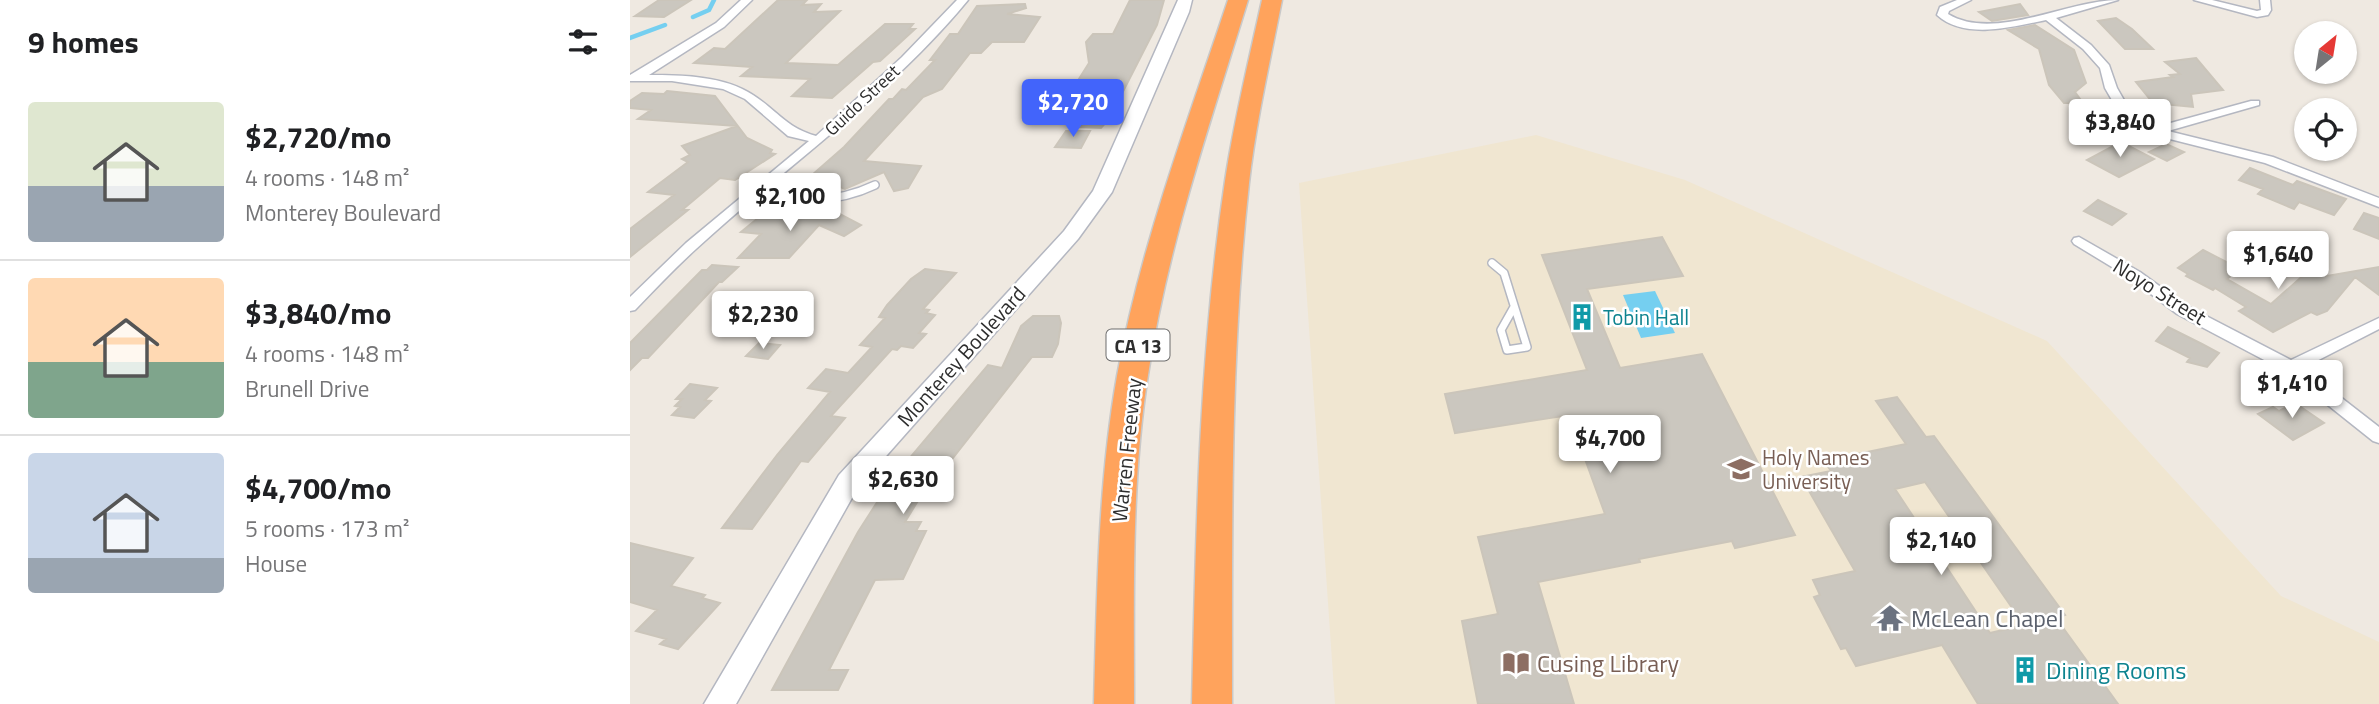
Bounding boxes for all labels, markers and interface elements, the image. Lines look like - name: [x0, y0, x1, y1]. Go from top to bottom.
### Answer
- text: 9 homes: [28, 19, 139, 65]
- north arrow: [2294, 21, 2357, 84]
- map controls: [2294, 21, 2357, 161]
- icon: filters: [564, 23, 602, 61]
- street label: Guido Street: [818, 58, 906, 142]
- pin: $2,720: [1016, 80, 1130, 139]
- text: $2,720: [1038, 84, 1108, 119]
- button: locate: [2294, 98, 2357, 161]
- pin: $3,840: [2063, 100, 2177, 159]
- text: $3,840: [2085, 104, 2155, 139]
- text: $2,720/mo: [245, 114, 391, 160]
- icon: home: [84, 130, 168, 214]
- text: 4 rooms · 148 m²: [245, 160, 409, 195]
- pin: $2,100: [733, 174, 847, 233]
- text: $2,100: [755, 178, 825, 213]
- text: Monterey Boulevard: [245, 195, 441, 230]
- pin: $1,640: [2221, 232, 2335, 291]
- text: $1,640: [2243, 236, 2313, 271]
- street label: Noyo Street: [2107, 250, 2213, 333]
- street label: Monterey Boulevard: [889, 279, 1033, 433]
- text: $3,840/mo: [245, 290, 391, 336]
- pin: $2,230: [706, 292, 820, 351]
- text: $2,230: [728, 296, 798, 331]
- place label: Tobin Hall: [1603, 301, 1689, 333]
- building icon: Tobin Hall: [1567, 302, 1597, 332]
- icon: home: [84, 306, 168, 390]
- road number: CA 13: [1106, 330, 1170, 360]
- text: 4 rooms · 148 m²: [245, 336, 409, 371]
- pin: $1,410: [2235, 360, 2349, 420]
- text: $1,410: [2257, 365, 2327, 400]
- text: Brunell Drive: [245, 371, 369, 406]
- street label: Warren Freeway: [1103, 376, 1149, 524]
- pin: $4,700: [1553, 416, 1667, 475]
- text: $4,700: [1575, 420, 1645, 455]
- place label: Holy Names University: [1762, 441, 1869, 497]
- school or university icon: Holy Names University: [1726, 454, 1756, 484]
- pin: $2,630: [846, 456, 960, 516]
- text: $2,630: [868, 461, 938, 496]
- text: $4,700/mo: [245, 465, 391, 511]
- icon: home: [84, 481, 168, 565]
- text: 5 rooms · 173 m²: [245, 511, 409, 546]
- pin: $2,140: [1884, 518, 1998, 577]
- text: $2,140: [1906, 522, 1976, 557]
- text: House: [245, 546, 307, 581]
- place label: McLean Chapel: [1911, 600, 2063, 636]
- temple icon: McLean Chapel: [1875, 603, 1905, 633]
- place label: Cusing Library: [1537, 645, 1679, 681]
- library icon: Cusing Library: [1501, 648, 1531, 678]
- place label: Dining Rooms: [2046, 652, 2187, 688]
- building icon: Dining Rooms: [2010, 655, 2040, 685]

